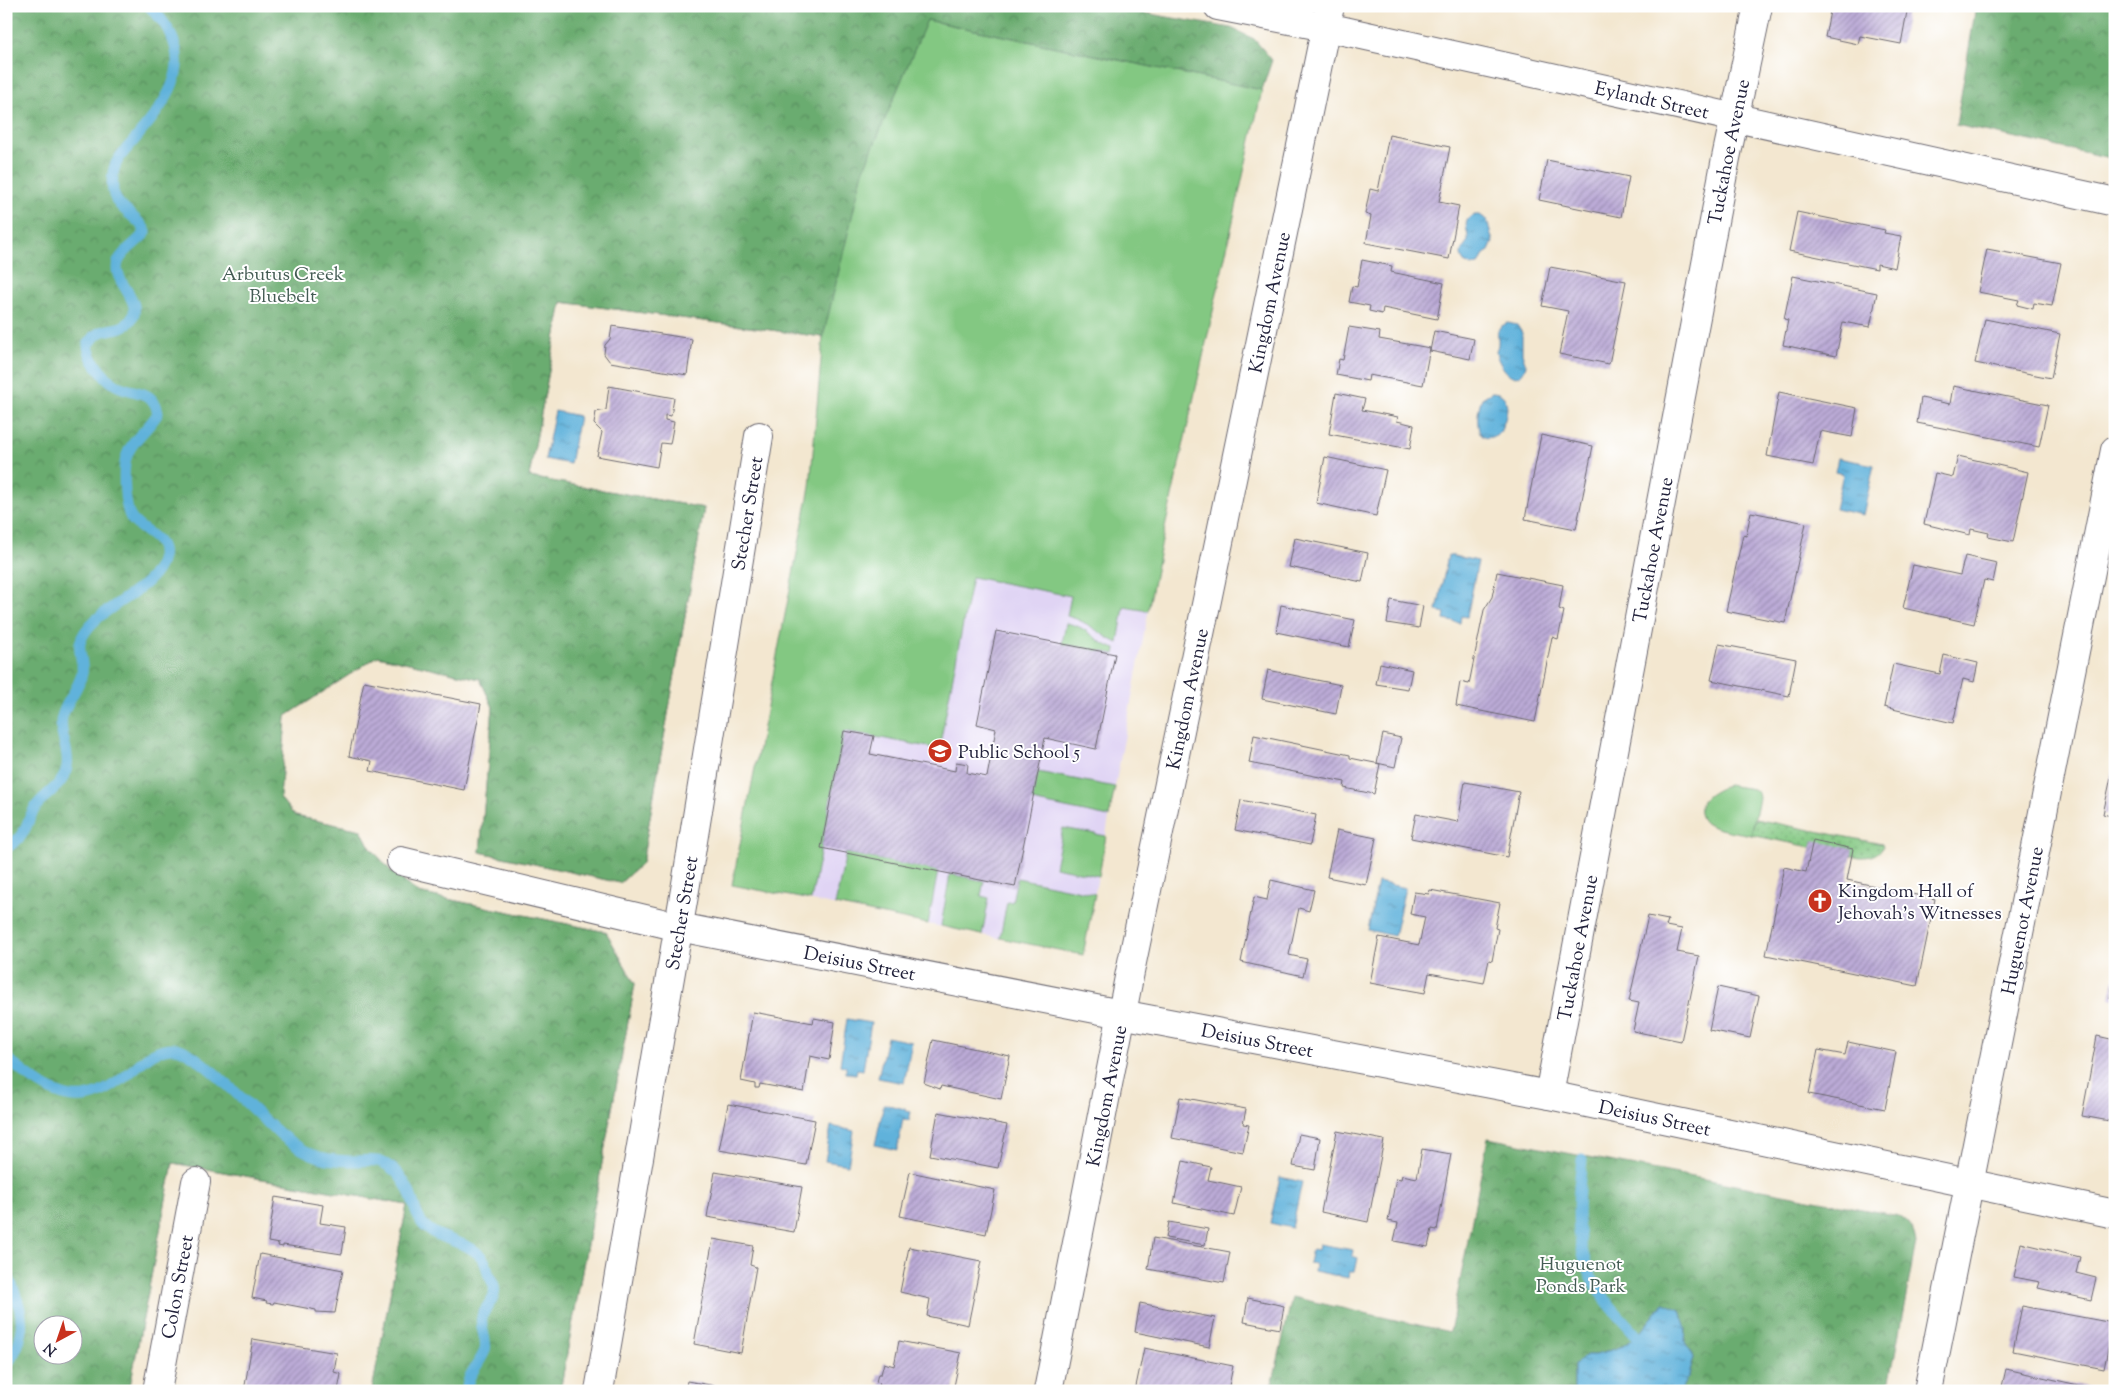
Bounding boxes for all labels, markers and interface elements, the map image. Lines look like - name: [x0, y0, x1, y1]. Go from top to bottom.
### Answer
- street label: Eylandt Street: [1592, 76, 1712, 128]
- street label: Tuckahoe Avenue: [1703, 77, 1758, 227]
- street label: Kingdom Avenue: [1243, 229, 1299, 376]
- park label: Arbutus Creek Bluebelt: [222, 262, 345, 311]
- street label: Stecher Street: [726, 454, 772, 573]
- street label: Tuckahoe Avenue: [1627, 475, 1682, 625]
- street label: Kingdom Avenue: [1161, 626, 1217, 772]
- school or university icon: Public School 5: [927, 738, 953, 764]
- place label: Public School 5: [958, 740, 1081, 767]
- street label: Huguenot Avenue: [1996, 844, 2052, 997]
- street label: Stecher Street: [660, 854, 706, 973]
- street label: Tuckahoe Avenue: [1552, 873, 1606, 1023]
- place label: Kingdom Hall of Jehovah's Witnesses: [1837, 879, 2002, 928]
- church icon: Kingdom Hall of Jehovah's Witnesses: [1807, 888, 1833, 914]
- street label: Deisius Street: [801, 941, 918, 989]
- street label: Deisius Street: [1199, 1018, 1316, 1066]
- street label: Kingdom Avenue: [1081, 1023, 1135, 1169]
- street label: Deisius Street: [1596, 1095, 1713, 1145]
- street label: Colon Street: [156, 1233, 202, 1341]
- park label: Huguenot Ponds Park: [1536, 1252, 1627, 1301]
- north arrow: [32, 1314, 82, 1364]
- text: N: [40, 1337, 62, 1360]

